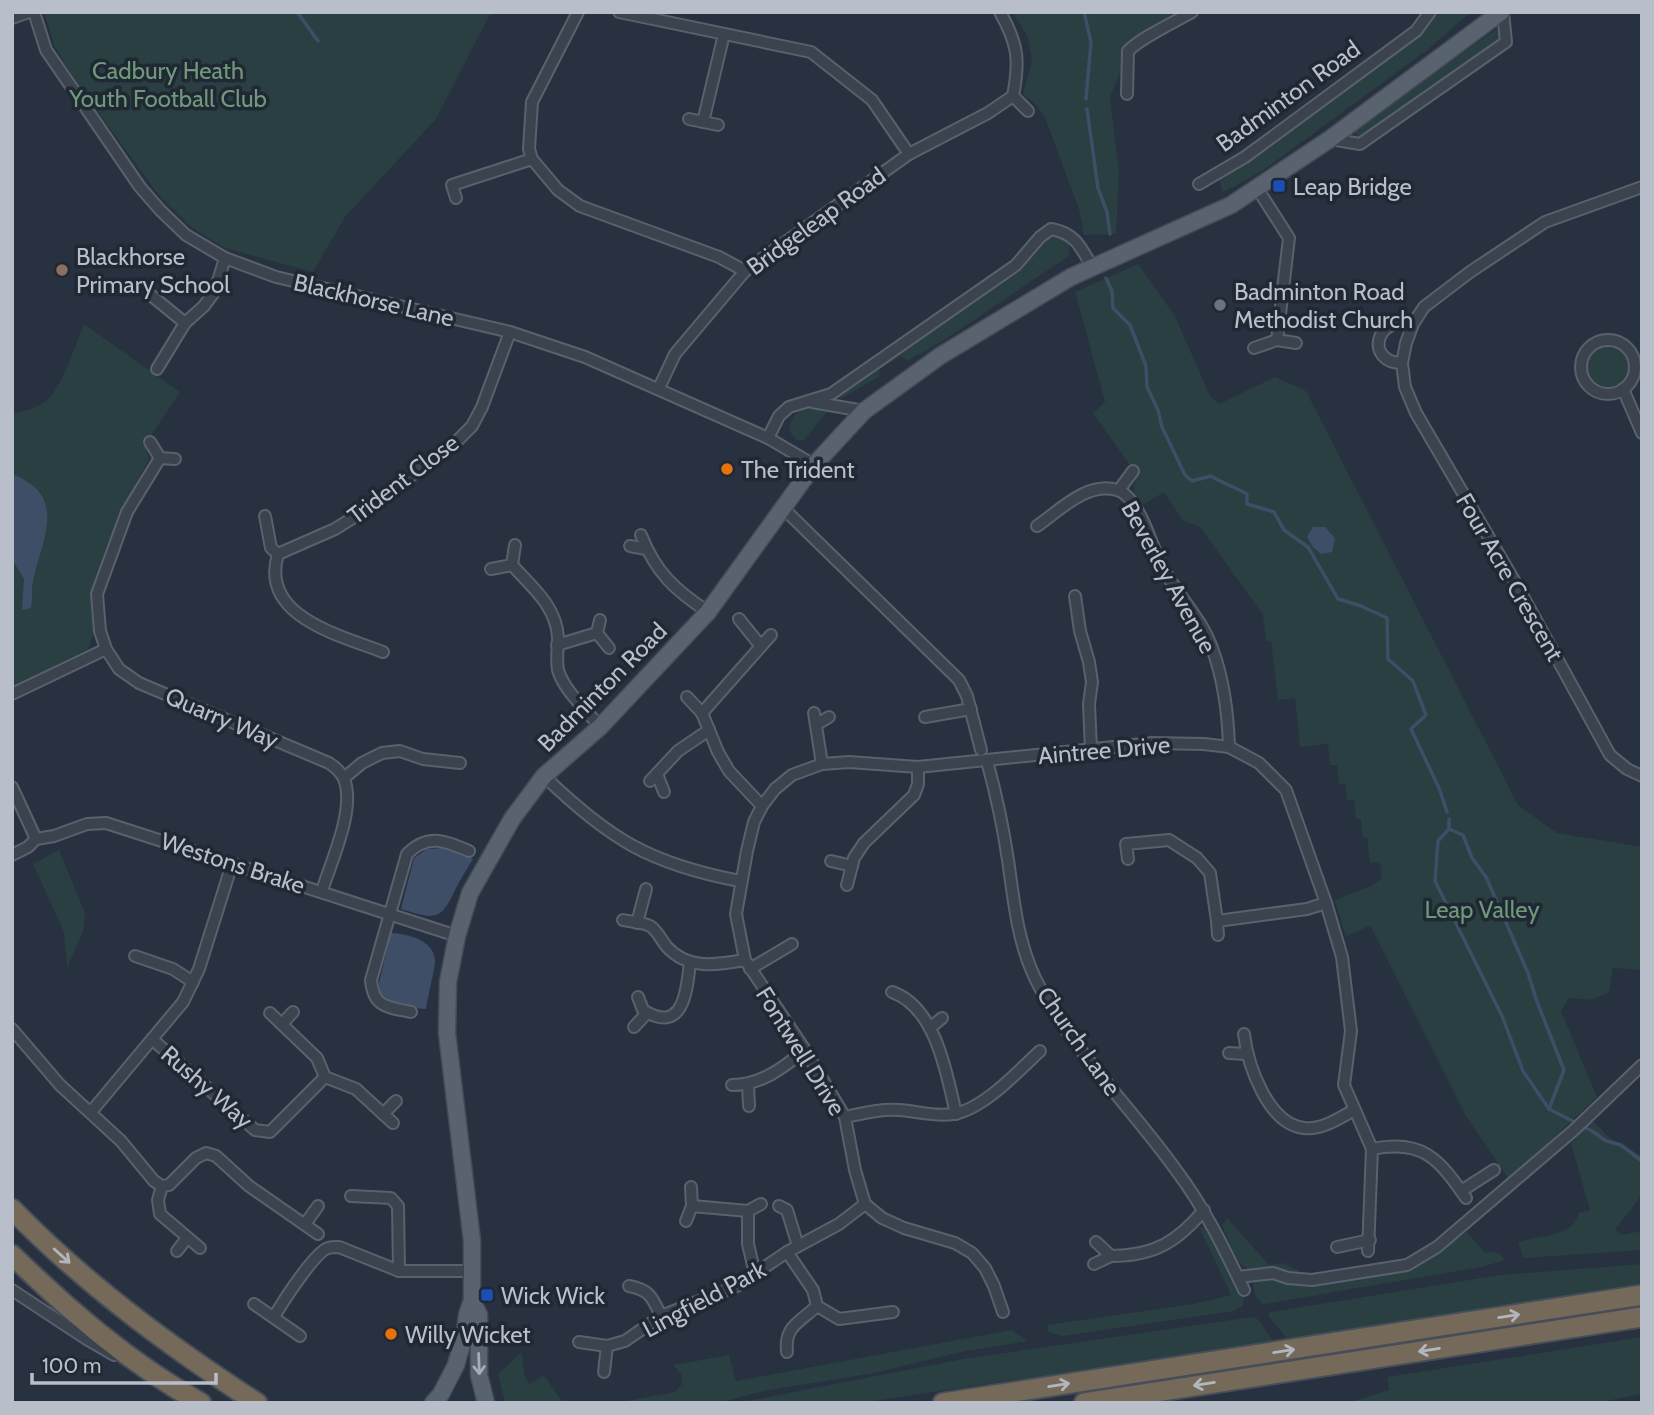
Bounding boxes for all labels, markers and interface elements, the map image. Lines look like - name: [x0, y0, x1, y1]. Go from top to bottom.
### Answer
- street label: Badminton Road: [1210, 34, 1366, 158]
- park label: Cadbury Heath Youth Football Club: [68, 56, 267, 113]
- street label: Bridgeleap Road: [741, 161, 891, 281]
- place label: Leap Bridge: [1293, 172, 1412, 201]
- marker: Leap Bridge: [1271, 178, 1287, 194]
- place label: Blackhorse Primary School: [76, 242, 230, 299]
- marker: Blackhorse Primary School: [54, 262, 70, 278]
- street label: Blackhorse Lane: [291, 267, 457, 333]
- place label: Badminton Road Methodist Church: [1234, 277, 1413, 334]
- marker: Badminton Road Methodist Church: [1212, 297, 1228, 313]
- street label: Trident Close: [342, 428, 464, 530]
- place label: The Trident: [741, 455, 855, 484]
- marker: The Trident: [719, 461, 735, 477]
- street label: Four Acre Crescent: [1450, 488, 1570, 666]
- street label: Beverley Avenue: [1115, 496, 1223, 658]
- street label: Badminton Road: [531, 616, 673, 758]
- street label: Quarry Way: [161, 681, 283, 755]
- street label: Aintree Drive: [1037, 730, 1171, 770]
- street label: Westons Brake: [157, 826, 309, 900]
- park label: Leap Valley: [1424, 895, 1540, 924]
- street label: Fontwell Drive: [750, 981, 852, 1121]
- street label: Church Lane: [1031, 981, 1127, 1101]
- street label: Rushy Way: [155, 1039, 259, 1135]
- one-way arrow: [53, 1248, 71, 1264]
- street label: Lingfield Park: [637, 1254, 771, 1344]
- place label: Wick Wick: [501, 1281, 605, 1310]
- marker: Wick Wick: [479, 1287, 495, 1303]
- one-way arrow: [1497, 1309, 1520, 1322]
- place label: Willy Wicket: [405, 1320, 531, 1349]
- marker: Willy Wicket: [383, 1326, 399, 1342]
- scale bar: [32, 1342, 215, 1386]
- one-way arrow: [1272, 1344, 1295, 1357]
- one-way arrow: [1418, 1344, 1441, 1357]
- one-way arrow: [472, 1352, 485, 1375]
- text: 100 m: [42, 1353, 101, 1378]
- one-way arrow: [1047, 1378, 1070, 1391]
- one-way arrow: [1193, 1378, 1216, 1391]

